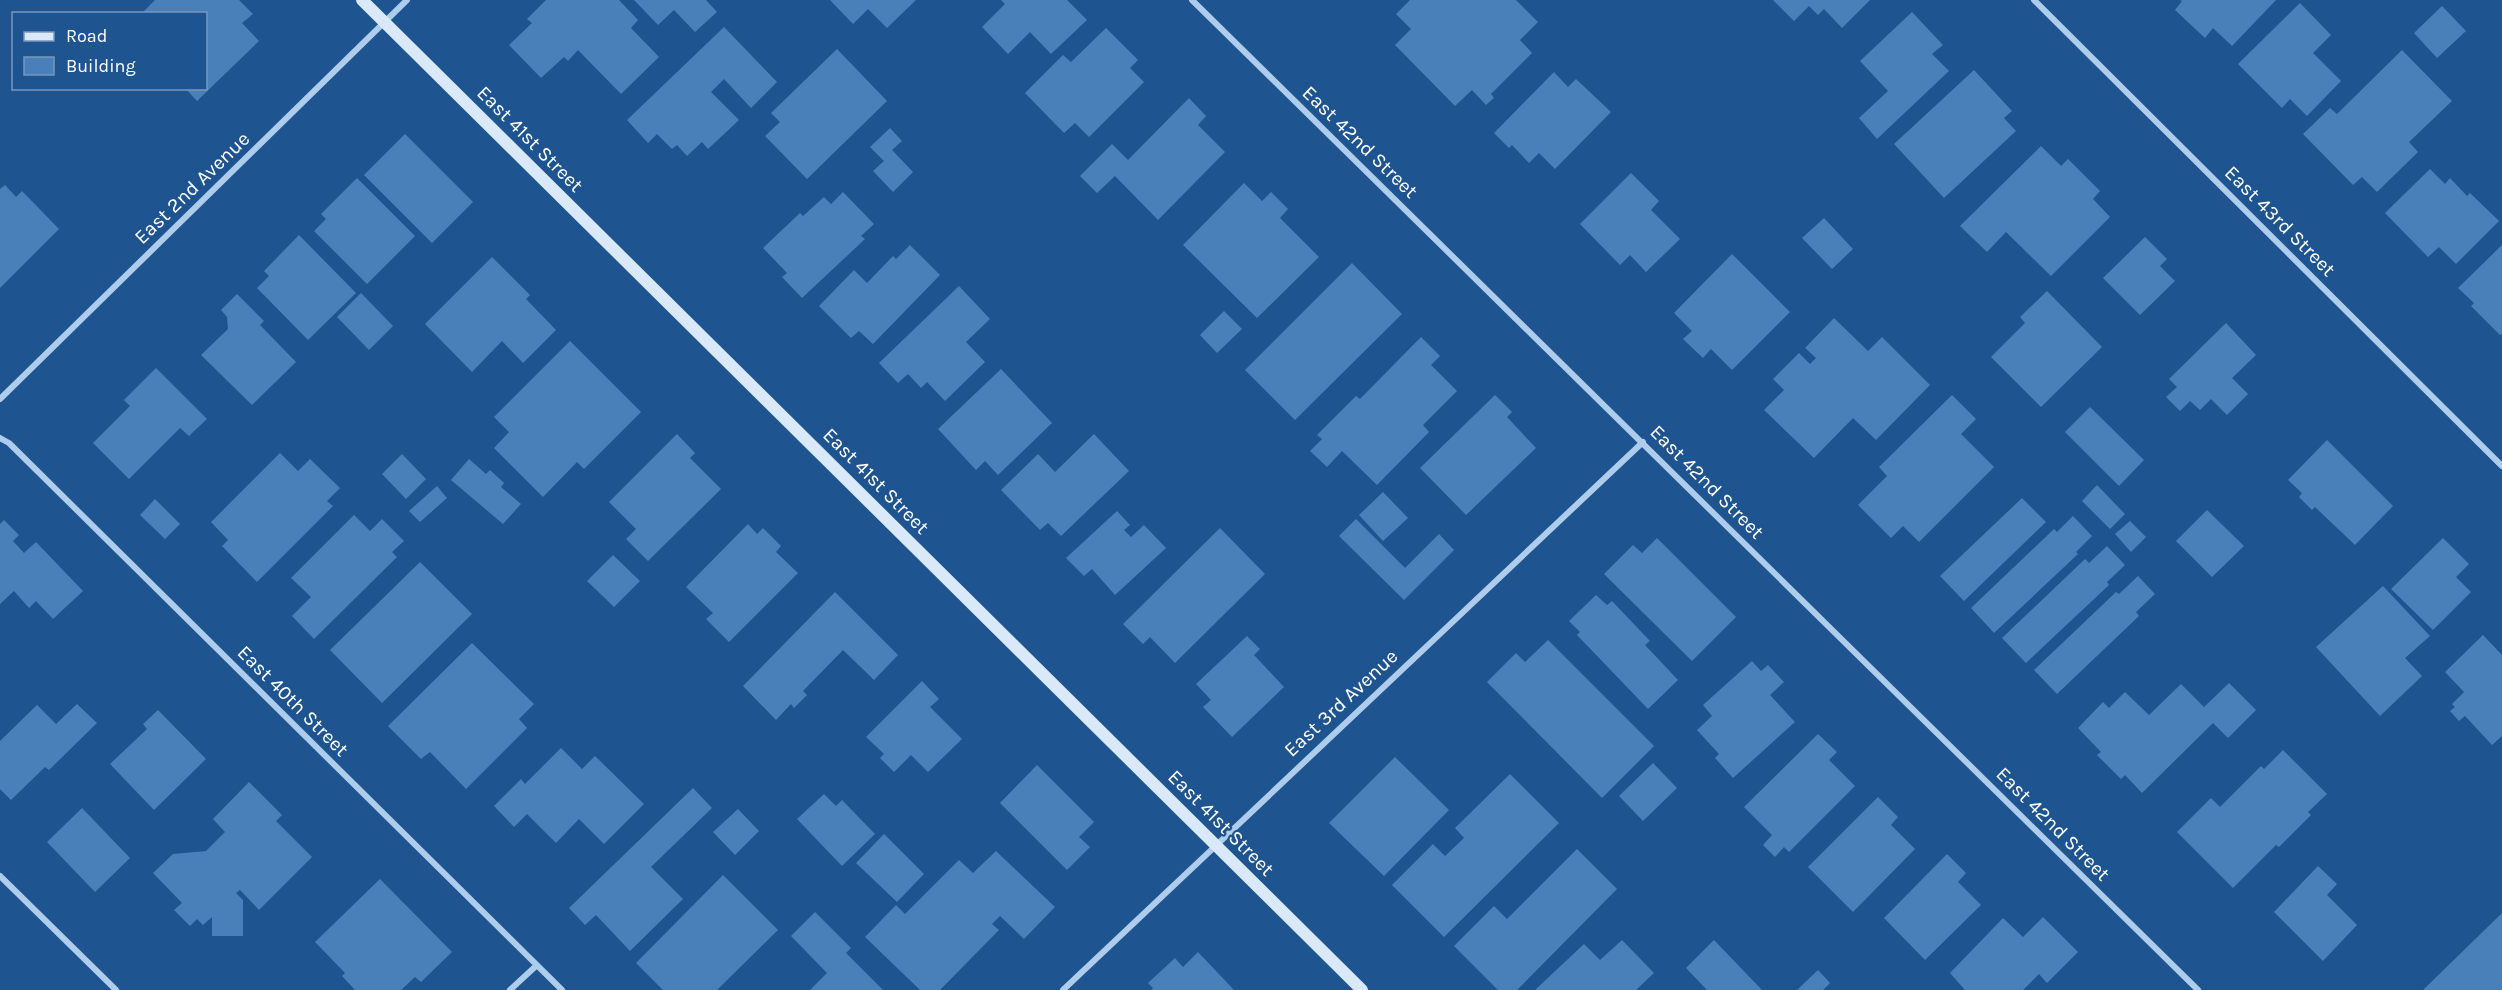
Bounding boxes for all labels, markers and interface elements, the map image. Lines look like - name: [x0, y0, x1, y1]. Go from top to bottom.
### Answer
- legend: [12, 12, 207, 90]
- text: Road: [66, 25, 107, 47]
- text: Building: [66, 55, 136, 77]
- street label: East 41st Street: [472, 81, 588, 197]
- street label: East 42nd Street: [1298, 81, 1423, 203]
- street label: East 2nd Avenue: [130, 127, 254, 249]
- street label: East 43rd Street: [2220, 161, 2340, 281]
- street label: East 42nd Street: [1645, 420, 1769, 544]
- street label: East 41st Street: [818, 423, 934, 539]
- street label: East 40th Street: [233, 641, 354, 762]
- street label: East 3rd Avenue: [1280, 645, 1402, 761]
- street label: East 42nd Street: [1991, 762, 2115, 886]
- street label: East 41st Street: [1163, 765, 1279, 881]

